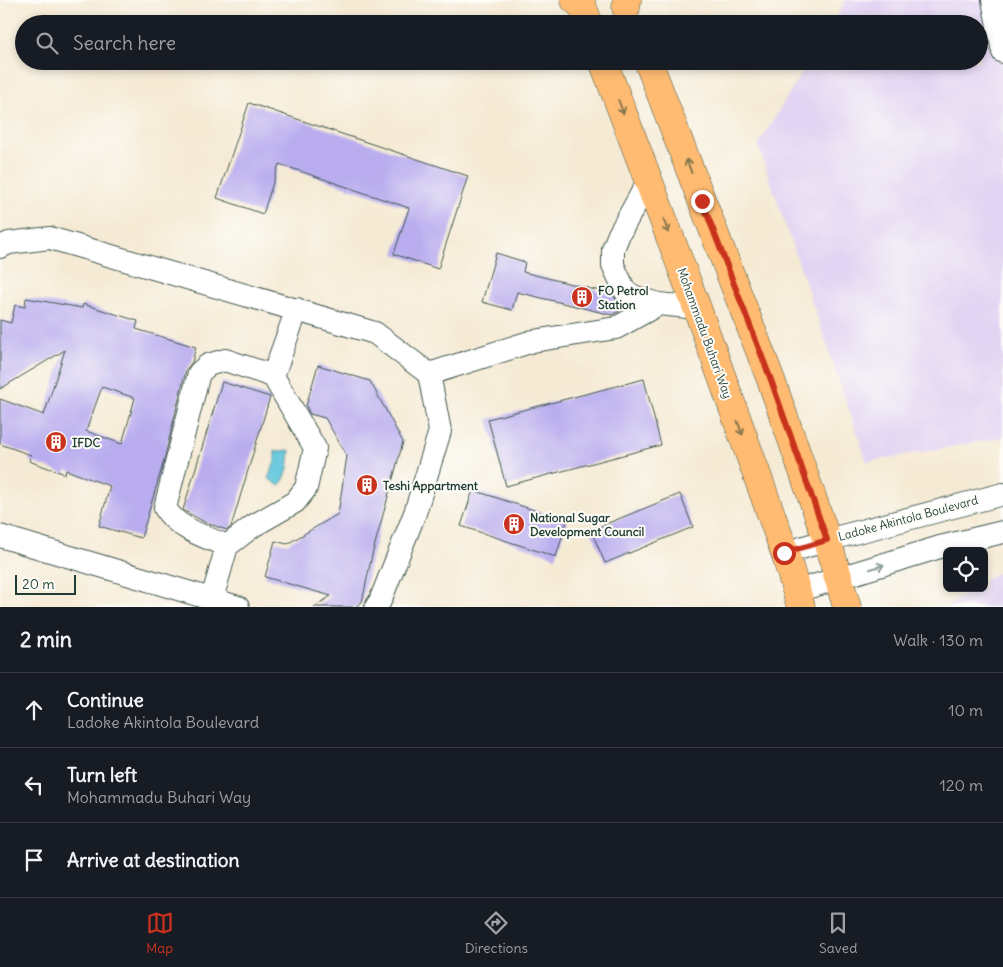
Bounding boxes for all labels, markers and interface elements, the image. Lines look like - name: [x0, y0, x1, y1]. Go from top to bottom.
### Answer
- search box: [15, 15, 988, 70]
- icon: search: [33, 29, 61, 57]
- text: Search here: [73, 31, 176, 55]
- one-way arrow: [616, 99, 626, 114]
- one-way arrow: [684, 159, 693, 174]
- route end: [691, 190, 714, 213]
- one-way arrow: [662, 217, 671, 233]
- street label: Mohammadu Buhari Way: [674, 266, 736, 400]
- place label: FO Petrol Station: [598, 283, 649, 312]
- building icon: FO Petrol Station: [570, 285, 594, 309]
- one-way arrow: [736, 419, 745, 435]
- building icon: IFDC: [44, 430, 68, 454]
- place label: IFDC: [72, 435, 101, 450]
- building icon: Teshi Appartment: [355, 473, 379, 497]
- place label: Teshi Appartment: [383, 478, 479, 494]
- street label: Ladoke Akintola Boulevard: [836, 492, 980, 544]
- place label: National Sugar Development Council: [530, 510, 645, 540]
- building icon: National Sugar Development Council: [502, 512, 526, 536]
- route start: [773, 542, 796, 565]
- map controls: [943, 547, 988, 592]
- button: locate: [943, 547, 988, 592]
- one-way arrow: [869, 561, 885, 571]
- scale bar: [15, 572, 76, 595]
- text: 20 m: [22, 575, 55, 593]
- text: 2 min: [20, 626, 72, 653]
- text: Walk · 130 m: [893, 630, 983, 650]
- text: Continue: [67, 688, 144, 712]
- icon: ahead: [20, 696, 48, 724]
- text: 10 m: [948, 700, 983, 720]
- text: Ladoke Akintola Boulevard: [67, 712, 259, 732]
- text: Turn left: [67, 763, 137, 787]
- icon: left: [20, 771, 48, 799]
- text: 120 m: [940, 775, 983, 795]
- text: Mohammadu Buhari Way: [67, 787, 251, 807]
- icon: arrive: [20, 846, 48, 874]
- text: Arrive at destination: [67, 848, 240, 872]
- tab: Map: [146, 909, 174, 957]
- tab: Directions: [465, 909, 528, 957]
- tab: Saved: [819, 909, 857, 957]

